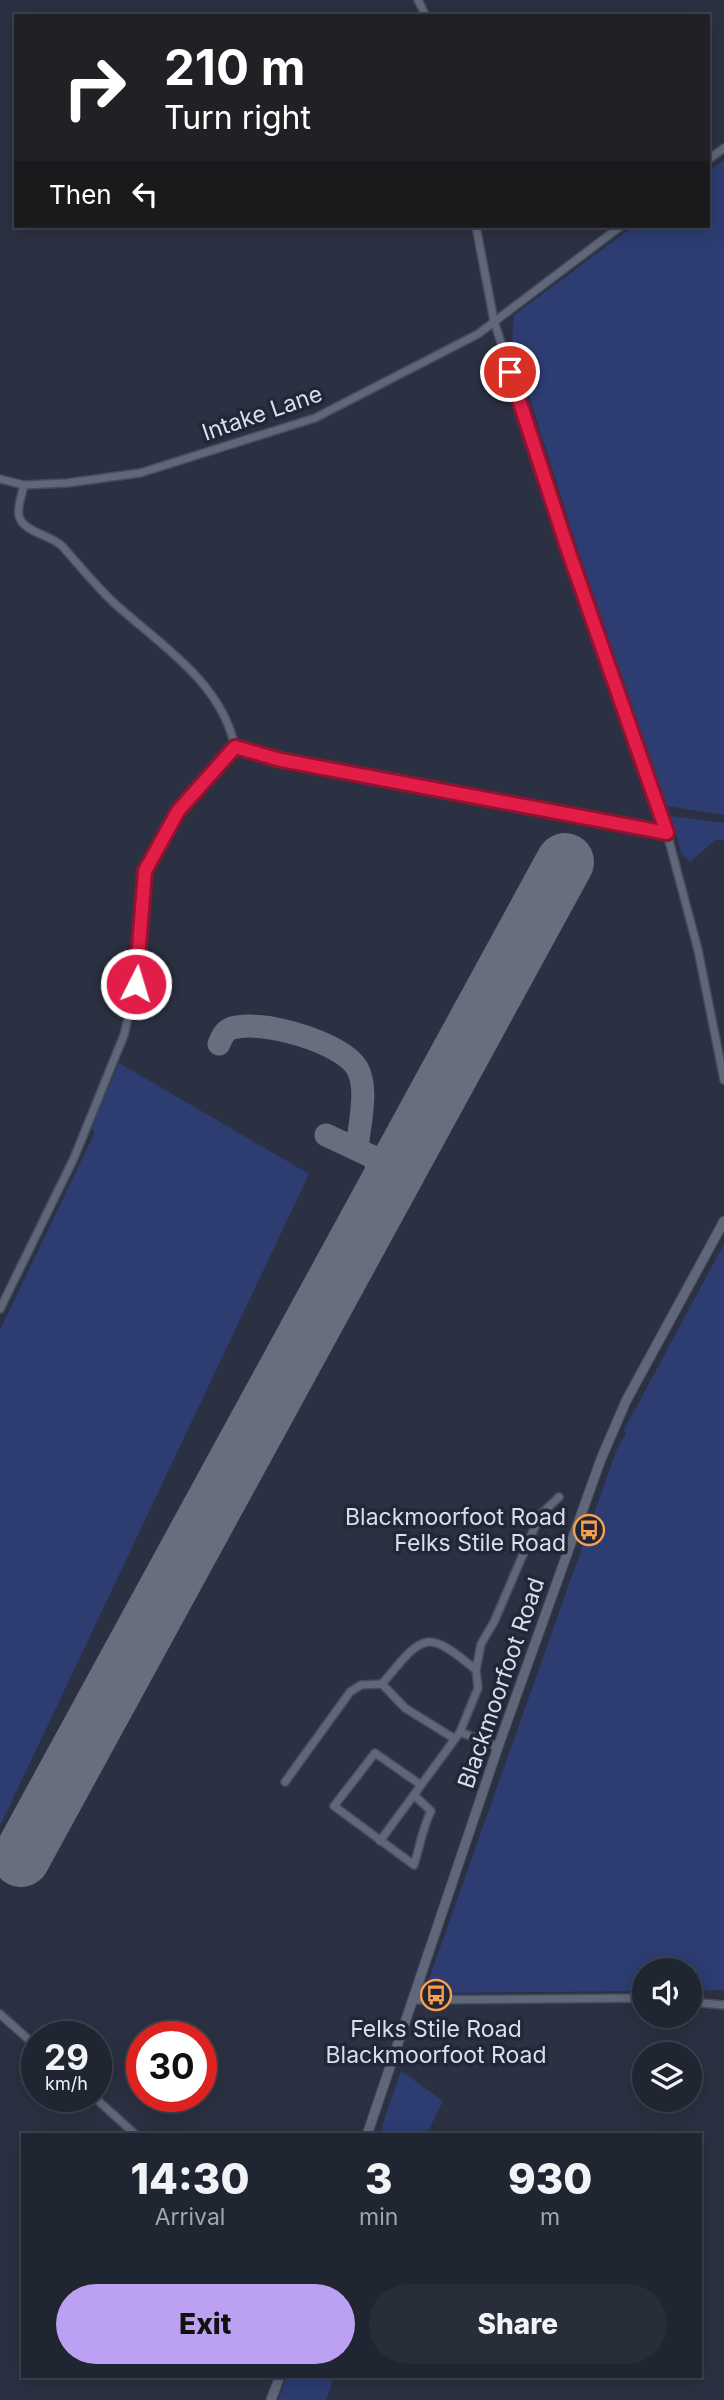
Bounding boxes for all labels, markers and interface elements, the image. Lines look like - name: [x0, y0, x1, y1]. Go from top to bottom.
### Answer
- text: 210 m: [164, 38, 305, 97]
- icon: right: [49, 42, 140, 133]
- text: Turn right: [164, 98, 311, 137]
- icon: left: [126, 175, 164, 213]
- text: Then: [49, 179, 112, 210]
- pin: [480, 342, 540, 402]
- icon: arrive: [491, 353, 529, 391]
- street label: Intake Lane: [198, 379, 326, 447]
- position arrow: [99, 947, 173, 1021]
- place label: Blackmoorfoot Road Felks Stile Road: [345, 1503, 566, 1557]
- bus stop icon: Blackmoorfoot Road Felks Stile Road: [572, 1513, 606, 1547]
- street label: Blackmoorfoot Road: [452, 1574, 550, 1792]
- map controls: [632, 1958, 702, 2112]
- button: sound: [632, 1958, 702, 2028]
- bus stop icon: Felks Stile Road Blackmoorfoot Road: [419, 1978, 453, 2012]
- place label: Felks Stile Road Blackmoorfoot Road: [326, 2015, 546, 2069]
- speed limit sign: 30: [126, 2021, 217, 2112]
- text: 29: [44, 2036, 89, 2078]
- button: layers: [632, 2042, 702, 2112]
- text: km/h: [45, 2073, 88, 2094]
- text: 14:30: [131, 2153, 249, 2204]
- text: 3: [365, 2153, 393, 2204]
- text: 930: [508, 2153, 592, 2204]
- text: Arrival: [155, 2203, 225, 2231]
- text: min: [359, 2203, 398, 2231]
- text: m: [540, 2203, 560, 2231]
- button: Exit: [56, 2284, 355, 2364]
- button: Share: [369, 2284, 667, 2364]

